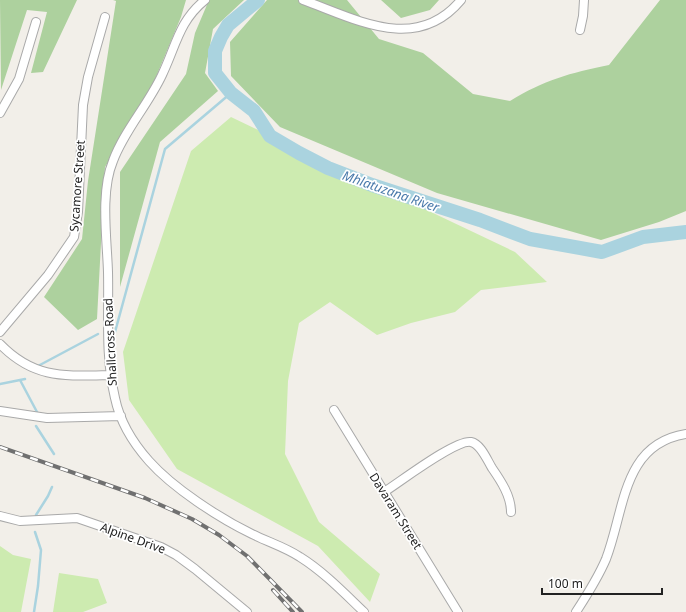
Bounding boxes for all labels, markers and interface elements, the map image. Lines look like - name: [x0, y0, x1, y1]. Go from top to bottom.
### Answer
- street label: Sycamore Street: [65, 139, 89, 232]
- water label: Mhlatuzana River: [340, 166, 442, 216]
- street label: Shallcross Road: [99, 298, 121, 386]
- street label: Davaram Street: [366, 469, 427, 553]
- street label: Alpine Drive: [98, 518, 168, 558]
- scale bar: [542, 570, 662, 596]
- text: 100 m: [548, 575, 583, 592]

